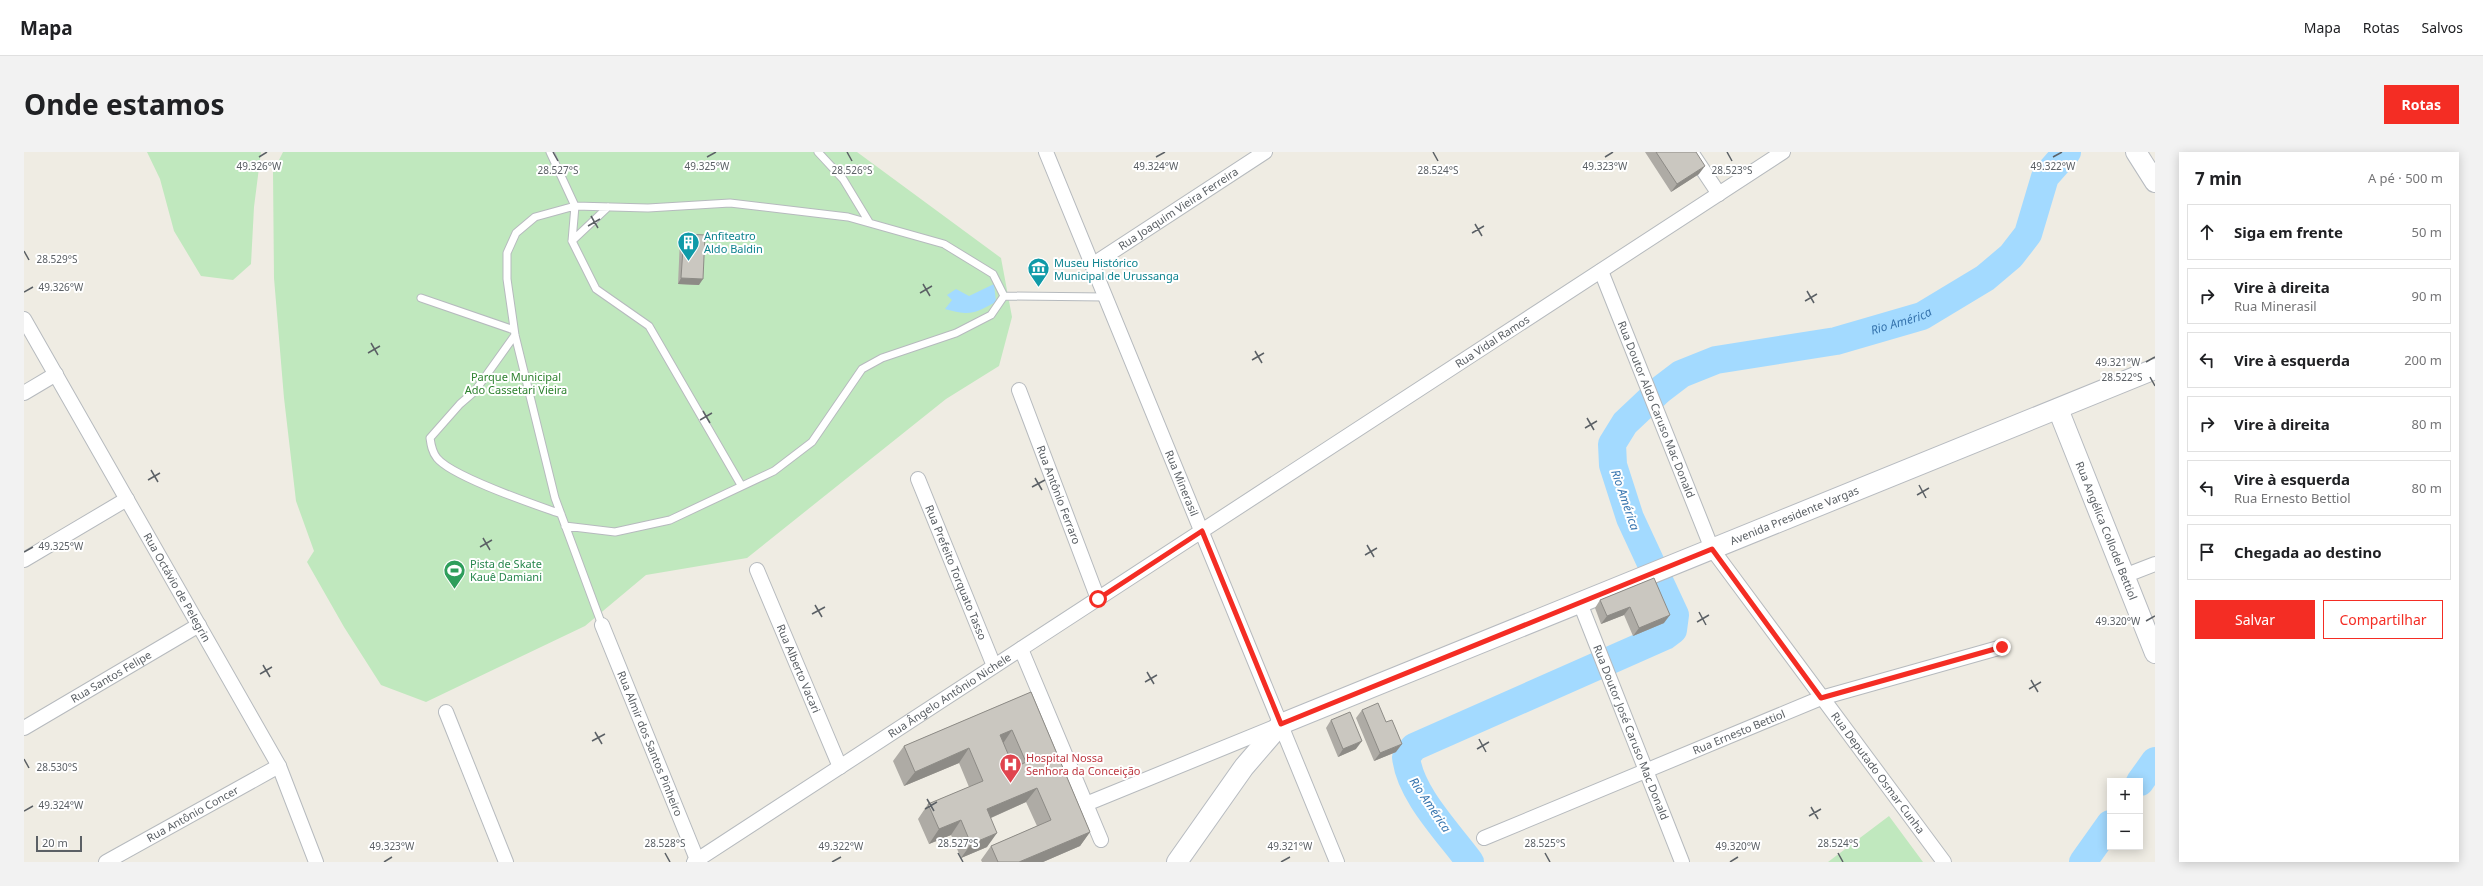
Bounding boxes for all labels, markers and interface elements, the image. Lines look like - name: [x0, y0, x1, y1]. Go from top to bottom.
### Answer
- text: Mapa: [20, 15, 73, 41]
- text: Mapa: [2304, 18, 2341, 37]
- text: Rotas: [2363, 18, 2400, 37]
- text: Salvos: [2422, 18, 2463, 37]
- text: Onde estamos: [24, 85, 225, 123]
- button: Rotas: [2384, 85, 2459, 124]
- text: 49.326°W: [237, 159, 282, 173]
- text: 49.325°W: [685, 159, 730, 173]
- text: 49.324°W: [1134, 159, 1179, 173]
- text: 49.323°W: [1583, 159, 1628, 173]
- text: 49.322°W: [2031, 159, 2076, 173]
- text: 28.527°S: [537, 163, 579, 177]
- text: 28.526°S: [831, 163, 873, 177]
- text: 28.524°S: [1417, 163, 1459, 177]
- text: 28.523°S: [1711, 163, 1753, 177]
- street label: Rua Joaquim Vieira Ferreira: [1115, 164, 1241, 253]
- text: 7 min: [2195, 167, 2242, 190]
- text: A pé · 500 m: [2368, 169, 2443, 187]
- icon: ahead: [2196, 221, 2218, 243]
- text: Siga em frente: [2234, 222, 2343, 242]
- text: 50 m: [2412, 223, 2442, 241]
- place label: Anfiteatro Aldo Baldin: [704, 228, 763, 256]
- building icon: Anfiteatro Aldo Baldin: [676, 229, 702, 262]
- text: 28.529°S: [36, 252, 78, 266]
- place label: Museu Histórico Municipal de Urussanga: [1054, 255, 1179, 283]
- museum icon: Museu Histórico Municipal de Urussanga: [1025, 256, 1051, 289]
- text: Vire à direita: [2234, 277, 2330, 297]
- text: 49.326°W: [39, 280, 84, 294]
- icon: right: [2196, 285, 2218, 307]
- text: 90 m: [2412, 287, 2442, 305]
- text: Rua Minerasil: [2234, 297, 2317, 315]
- water label: Rio América: [1869, 303, 1935, 338]
- street label: Rua Vidal Ramos: [1452, 311, 1532, 371]
- street label: Rua Doutor Aldo Caruso Mac Donald: [1615, 318, 1699, 500]
- icon: left: [2196, 349, 2218, 371]
- text: Vire à esquerda: [2234, 350, 2350, 370]
- text: 200 m: [2404, 351, 2442, 369]
- text: 49.321°W: [2096, 355, 2141, 369]
- park label: Parque Municipal Ado Cassetari Vieira: [465, 369, 567, 397]
- text: 28.522°S: [2101, 370, 2143, 384]
- icon: right: [2196, 413, 2218, 435]
- text: Vire à direita: [2234, 414, 2330, 434]
- text: 80 m: [2412, 415, 2442, 433]
- street label: Rua Antônio Ferraro: [1034, 443, 1085, 546]
- street label: Rua Minerasil: [1162, 448, 1202, 518]
- street label: Rua Angélica Collodel Bettiol: [2073, 459, 2141, 602]
- water label: Rio América: [1607, 467, 1644, 533]
- text: Vire à esquerda: [2234, 469, 2350, 489]
- icon: left: [2196, 477, 2218, 499]
- text: 80 m: [2412, 479, 2442, 497]
- street label: Avenida Presidente Vargas: [1727, 482, 1861, 548]
- text: Rua Ernesto Bettiol: [2234, 489, 2351, 507]
- street label: Rua Prefeito Torquato Tasso: [922, 503, 991, 642]
- street label: Rua Octávio de Pelegrin: [140, 530, 215, 644]
- text: 49.325°W: [39, 539, 84, 553]
- icon: arrive: [2196, 541, 2218, 563]
- text: Chegada ao destino: [2234, 542, 2382, 562]
- place label: Pista de Skate Kauê Damiani: [470, 556, 542, 584]
- sports icon: Pista de Skate Kauê Damiani: [441, 557, 467, 590]
- route start: [1089, 590, 1107, 608]
- button: Salvar: [2195, 600, 2315, 639]
- button: Compartilhar: [2323, 600, 2443, 639]
- text: 49.320°W: [2096, 614, 2141, 628]
- street label: Rua Alberto Vacari: [774, 622, 824, 715]
- route end: [1993, 638, 2011, 656]
- street label: Rua Doutor José Caruso Mac Donald: [1590, 642, 1673, 822]
- street label: Rua Santos Felipe: [68, 647, 154, 706]
- street label: Rua Ângelo Antônio Nichele: [885, 649, 1014, 741]
- street label: Rua Almir dos Santos Pinheiro: [614, 668, 687, 819]
- street label: Rua Ernesto Bettiol: [1690, 706, 1787, 758]
- street label: Rua Deputado Osmar Cunha: [1828, 709, 1929, 837]
- place label: Hospital Nossa Senhora da Conceição: [1026, 750, 1141, 778]
- hospital icon: Hospital Nossa Senhora da Conceição: [998, 751, 1024, 784]
- text: 28.530°S: [36, 760, 78, 774]
- water label: Rio América: [1406, 774, 1455, 836]
- map controls: [2107, 778, 2143, 850]
- button: +: [2107, 778, 2143, 814]
- street label: Rua Antônio Concer: [144, 782, 241, 845]
- text: 49.324°W: [39, 798, 84, 812]
- button: −: [2107, 814, 2143, 850]
- scale bar: [36, 834, 82, 853]
- text: 20 m: [42, 835, 68, 850]
- text: 28.528°S: [644, 836, 686, 850]
- text: 28.527°S: [937, 836, 979, 850]
- text: 28.525°S: [1524, 836, 1566, 850]
- text: 28.524°S: [1817, 836, 1859, 850]
- text: 49.323°W: [370, 839, 415, 853]
- text: 49.322°W: [819, 839, 864, 853]
- text: 49.321°W: [1268, 839, 1313, 853]
- text: 49.320°W: [1716, 839, 1761, 853]

